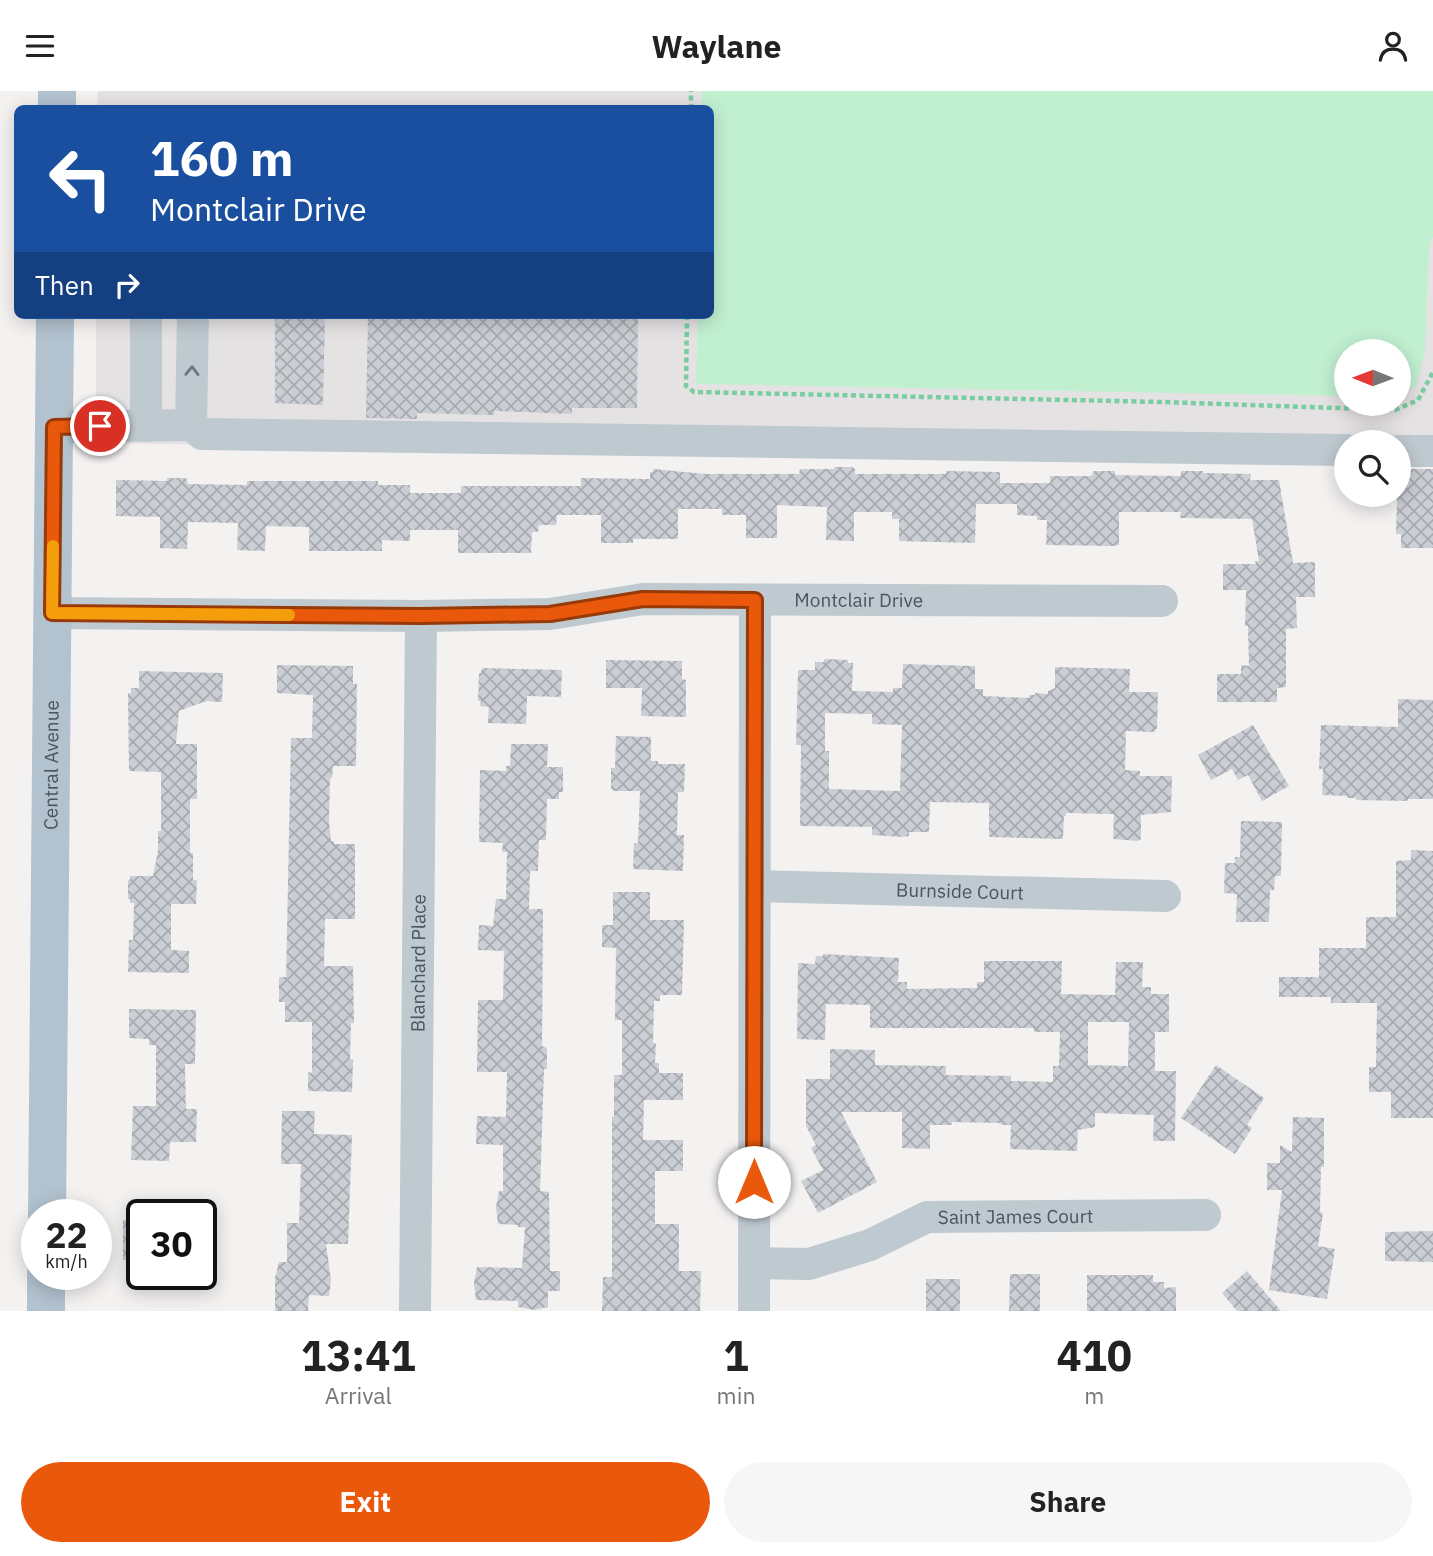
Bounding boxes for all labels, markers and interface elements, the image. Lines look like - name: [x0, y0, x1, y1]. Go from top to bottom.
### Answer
- text: Waylane: [651, 25, 782, 67]
- icon: menu: [21, 27, 59, 65]
- icon: person: [1374, 27, 1412, 65]
- text: 160 m: [150, 126, 294, 189]
- icon: left: [35, 133, 126, 224]
- text: Montclair Drive: [150, 188, 367, 230]
- icon: right: [108, 266, 146, 304]
- text: Then: [35, 268, 94, 302]
- north arrow: [1334, 339, 1410, 417]
- map controls: [1334, 339, 1411, 507]
- one-way arrow: [184, 365, 200, 376]
- pin: [70, 396, 130, 456]
- icon: arrive: [81, 407, 119, 445]
- button: search: [1334, 430, 1411, 507]
- street label: Montclair Drive: [794, 588, 923, 612]
- street label: Central Avenue: [38, 700, 64, 830]
- street label: Burnside Court: [896, 877, 1024, 905]
- street label: Blanchard Place: [405, 894, 431, 1032]
- position arrow: [717, 1145, 791, 1219]
- speed limit sign: 30: [126, 1199, 217, 1290]
- street label: Saint James Court: [938, 1204, 1093, 1229]
- text: 22: [45, 1212, 88, 1258]
- text: km/h: [45, 1250, 88, 1273]
- text: 13:41: [301, 1328, 416, 1383]
- text: 1: [723, 1328, 749, 1383]
- text: 410: [1056, 1328, 1132, 1383]
- text: Arrival: [325, 1380, 392, 1410]
- text: min: [717, 1380, 755, 1410]
- text: m: [1084, 1380, 1104, 1410]
- button: Exit: [21, 1462, 710, 1542]
- button: Share: [724, 1462, 1412, 1542]

